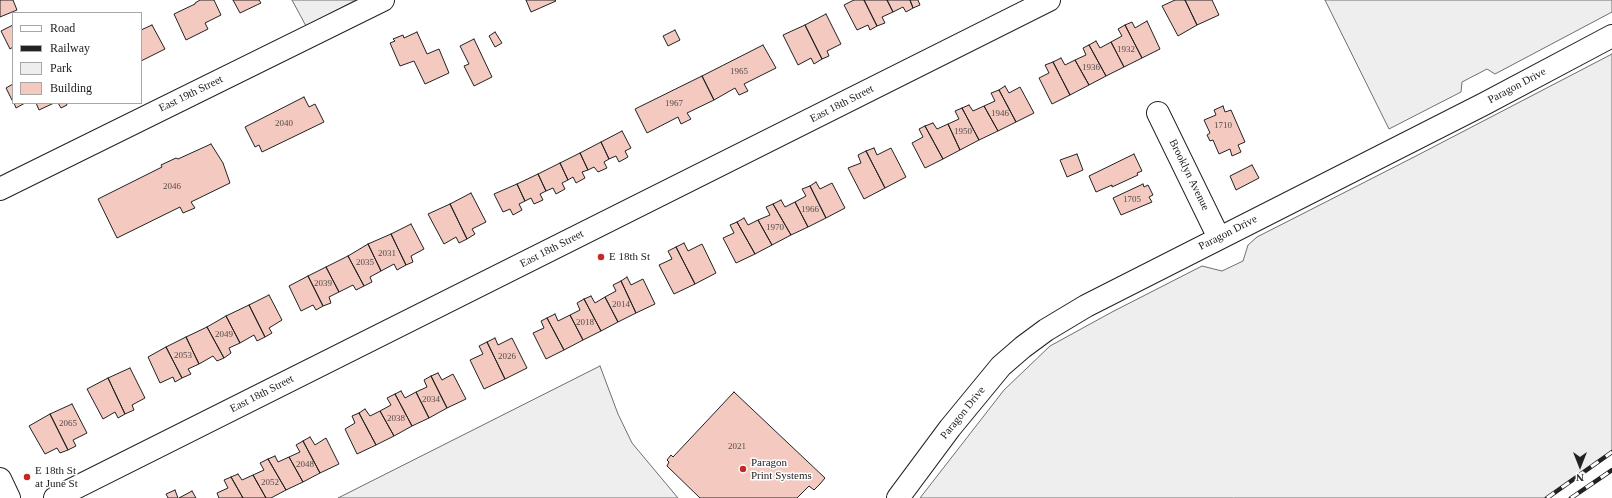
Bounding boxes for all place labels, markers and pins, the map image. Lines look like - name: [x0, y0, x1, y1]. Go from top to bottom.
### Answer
- place label: E 18th St: [609, 250, 650, 264]
- marker: E 18th St: [596, 252, 606, 262]
- place label: Paragon Print Systems: [751, 456, 812, 482]
- place label: E 18th St at June St: [35, 464, 78, 490]
- marker: Paragon Print Systems: [738, 464, 748, 474]
- marker: E 18th St at June St: [22, 472, 32, 482]

